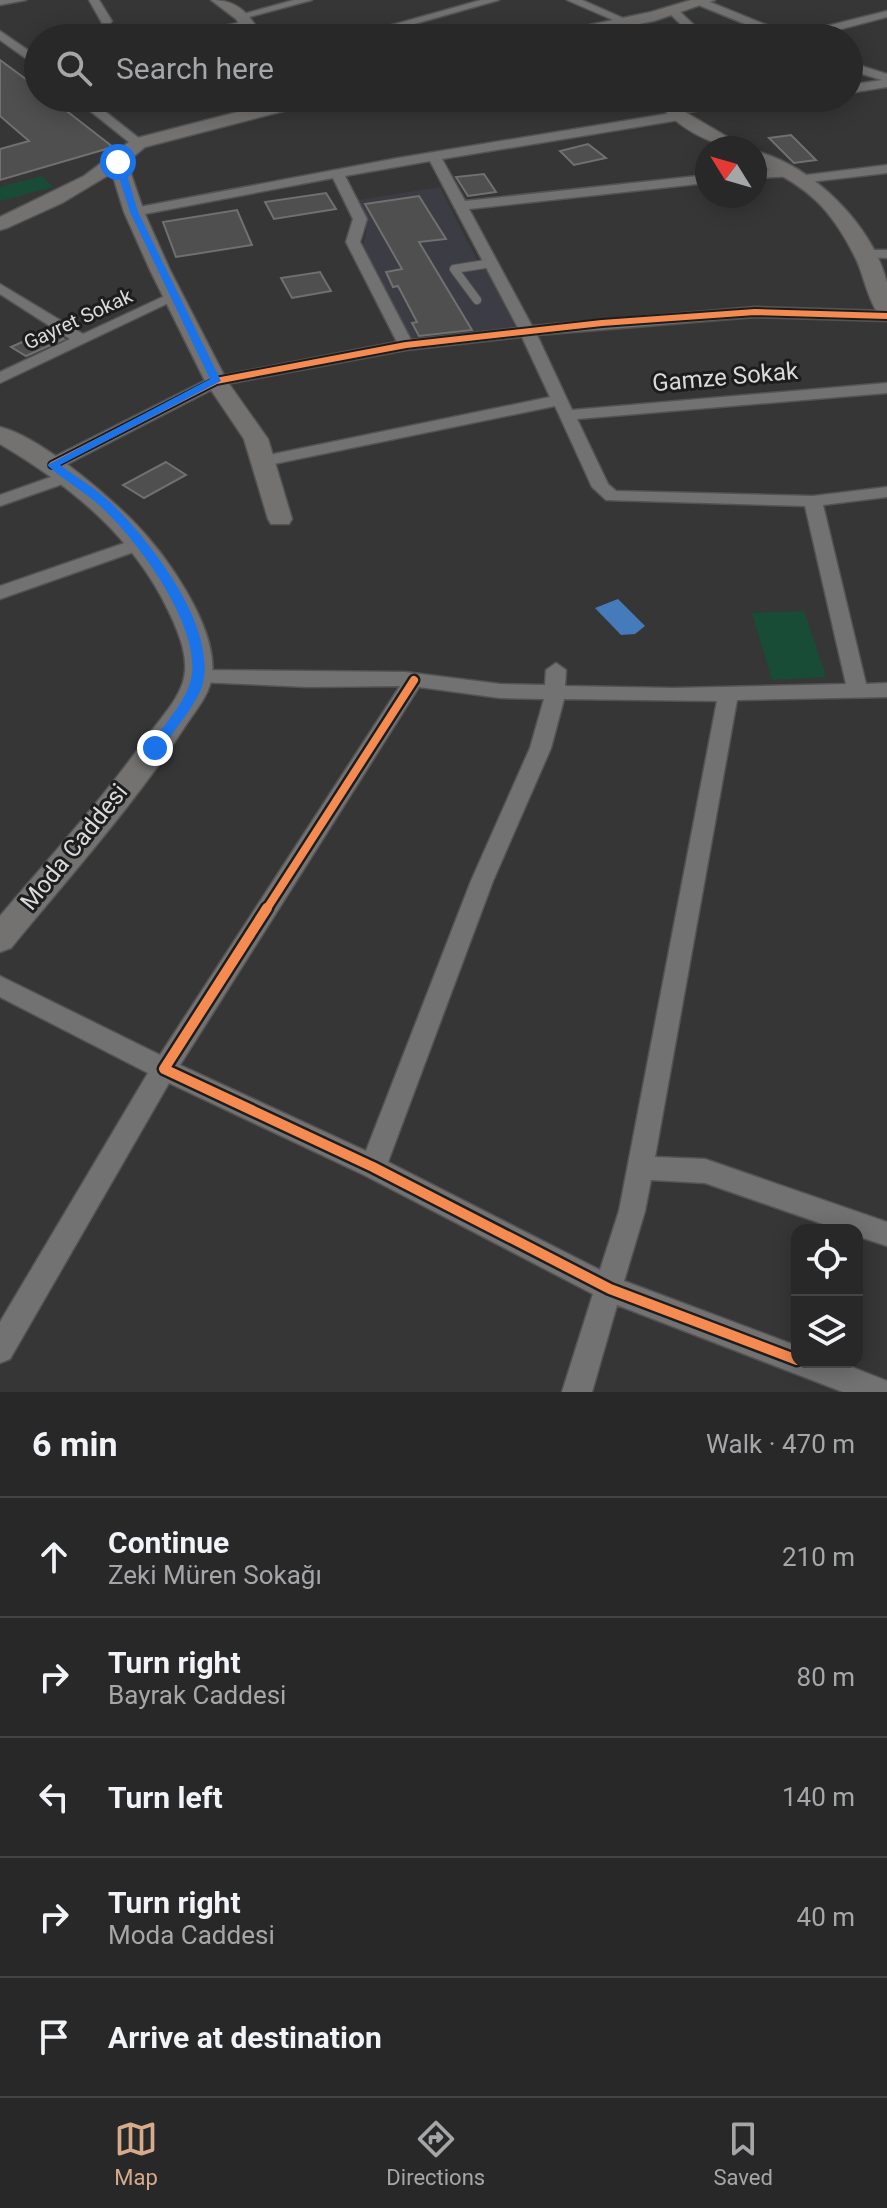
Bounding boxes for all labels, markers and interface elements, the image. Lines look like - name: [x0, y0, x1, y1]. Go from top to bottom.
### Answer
- search box: [24, 24, 863, 112]
- icon: search: [52, 46, 96, 90]
- text: Search here: [116, 51, 274, 86]
- north arrow: [695, 136, 767, 208]
- route start: [100, 144, 136, 180]
- street label: Gayret Sokak: [20, 283, 137, 355]
- street label: Gamze Sokak: [651, 357, 800, 397]
- route end: [137, 730, 173, 766]
- street label: Moda Caddesi: [15, 778, 133, 916]
- map controls: [791, 1224, 863, 1368]
- button: locate: [791, 1224, 863, 1296]
- button: layers: [791, 1296, 863, 1368]
- text: 6 min: [32, 1424, 117, 1464]
- text: Walk · 470 m: [706, 1429, 855, 1459]
- text: Continue: [108, 1525, 229, 1560]
- icon: ahead: [32, 1535, 76, 1579]
- text: 210 m: [782, 1542, 855, 1572]
- text: Zeki Müren Sokağı: [108, 1560, 322, 1590]
- text: Turn right: [108, 1645, 241, 1680]
- icon: right: [32, 1655, 76, 1699]
- text: 80 m: [797, 1662, 855, 1692]
- text: Bayrak Caddesi: [108, 1680, 286, 1710]
- icon: left: [32, 1775, 76, 1819]
- text: Turn left: [108, 1780, 223, 1815]
- text: 140 m: [782, 1782, 855, 1812]
- text: Turn right: [108, 1885, 241, 1920]
- icon: right: [32, 1895, 76, 1939]
- text: 40 m: [797, 1902, 855, 1932]
- text: Moda Caddesi: [108, 1920, 275, 1950]
- icon: arrive: [32, 2015, 76, 2059]
- text: Arrive at destination: [108, 2020, 382, 2055]
- tab: Map: [114, 2117, 158, 2190]
- tab: Directions: [386, 2117, 485, 2190]
- tab: Saved: [713, 2117, 773, 2190]

